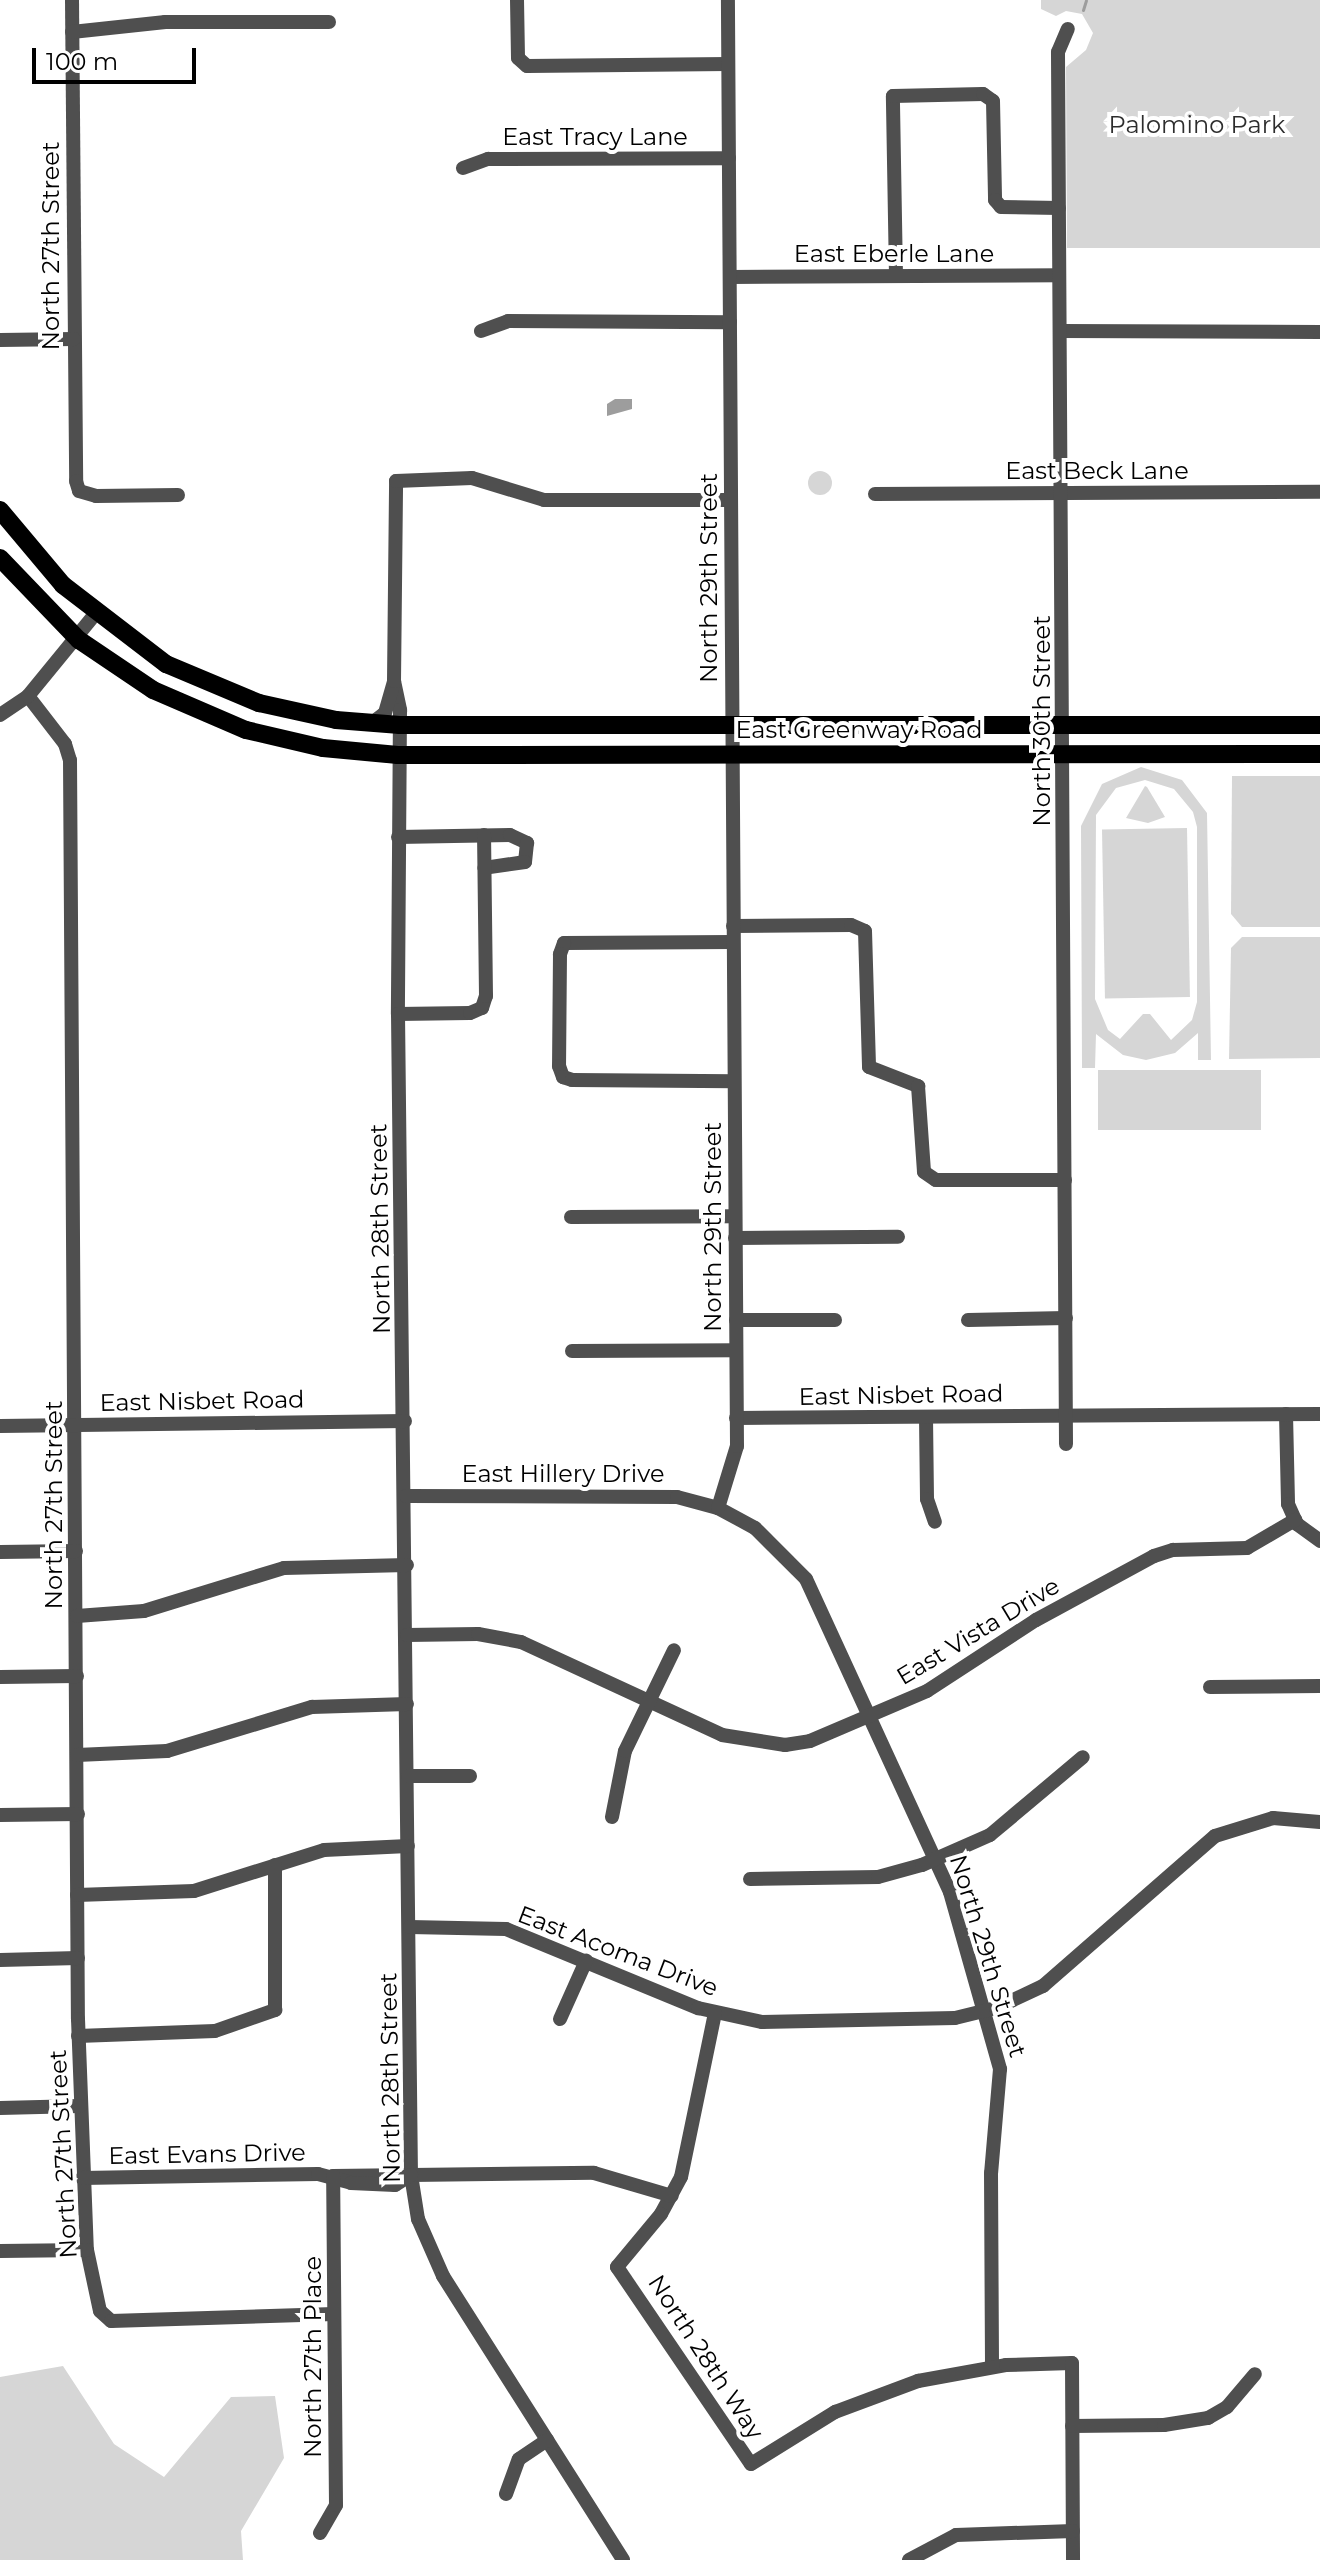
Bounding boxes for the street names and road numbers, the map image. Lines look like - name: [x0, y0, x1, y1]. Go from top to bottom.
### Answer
- street label: East Tracy Lane: [502, 123, 688, 151]
- street label: North 27th Street: [37, 142, 65, 350]
- street label: East Eberle Lane: [794, 240, 994, 268]
- street label: East Beck Lane: [1005, 457, 1189, 485]
- street label: North 29th Street: [695, 473, 723, 683]
- street label: North 30th Street: [1028, 615, 1056, 827]
- street label: East Greenway Road: [736, 716, 982, 744]
- street label: North 29th Street: [699, 1122, 727, 1332]
- street label: North 28th Street: [364, 1123, 396, 1335]
- street label: East Nisbet Road: [798, 1379, 1004, 1411]
- street label: East Nisbet Road: [99, 1385, 305, 1417]
- street label: North 27th Street: [40, 1401, 68, 1609]
- street label: East Hillery Drive: [462, 1460, 664, 1488]
- street label: East Vista Drive: [891, 1571, 1065, 1691]
- street label: North 29th Street: [944, 1851, 1032, 2061]
- street label: East Acoma Drive: [514, 1900, 722, 2002]
- street label: North 28th Street: [374, 1972, 406, 2184]
- street label: North 27th Street: [43, 2049, 83, 2259]
- street label: East Evans Drive: [108, 2138, 306, 2170]
- street label: North 27th Place: [299, 2256, 327, 2458]
- street label: North 28th Way: [642, 2269, 770, 2445]

